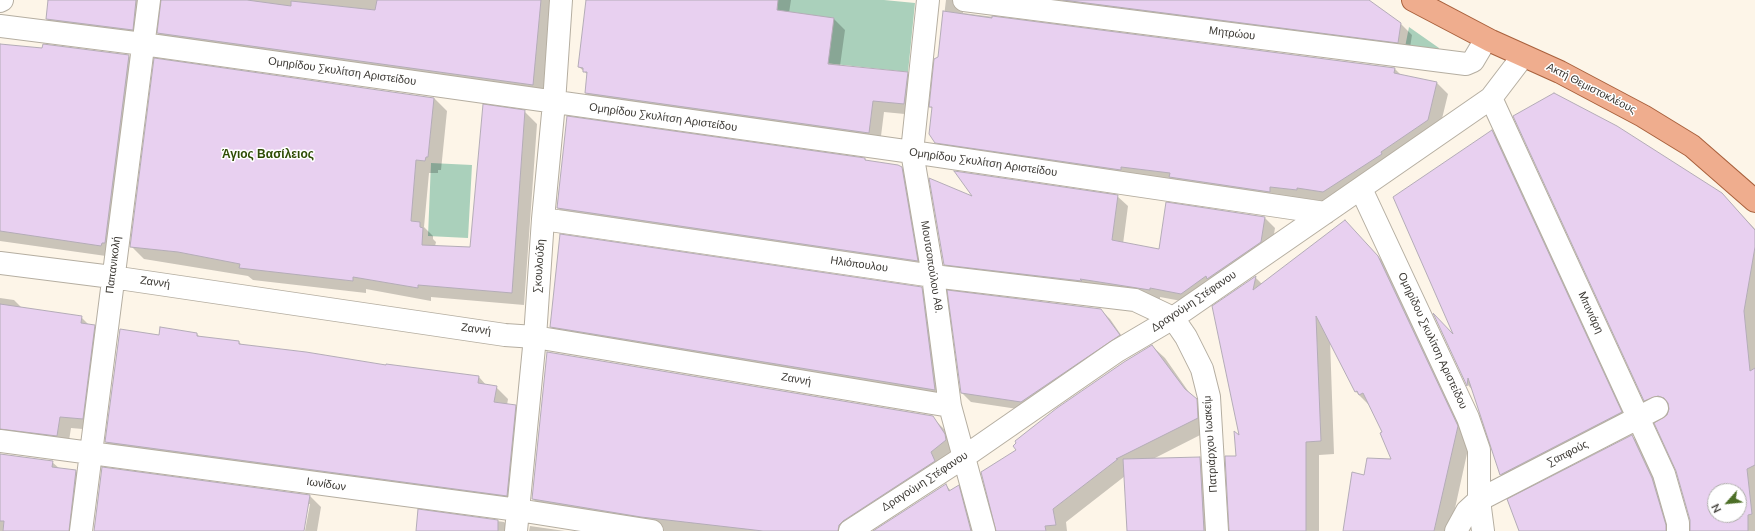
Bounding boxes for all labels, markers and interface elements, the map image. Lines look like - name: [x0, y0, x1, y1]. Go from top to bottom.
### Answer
- street label: Μητρώου: [1208, 25, 1256, 43]
- street label: Ομηρίδου Σκυλίτση Αριστείδου: [267, 55, 417, 89]
- street label: Ακτή Θεμιστοκλέους: [1544, 61, 1638, 117]
- street label: Ομηρίδου Σκυλίτση Αριστείδου: [588, 101, 738, 135]
- street label: Ομηρίδου Σκυλίτση Αριστείδου: [908, 146, 1058, 180]
- district label: Άγιος Βασίλειος: [222, 148, 314, 162]
- street label: Μουτσοπούλου Αθ.: [917, 220, 945, 314]
- street label: Παπανικολή: [104, 235, 124, 295]
- street label: Σκουλούδη: [532, 239, 548, 293]
- street label: Ηλιόπουλου: [829, 254, 889, 276]
- street label: Δραγούμη Στέφανου: [1149, 268, 1239, 336]
- street label: Ομηρίδου Σκυλίτση Αριστείδου: [1394, 271, 1470, 411]
- street label: Ζαννή: [139, 274, 171, 292]
- street label: Μπινιάρη: [1575, 290, 1605, 336]
- street label: Ζαννή: [460, 321, 492, 339]
- street label: Ζαννή: [780, 371, 812, 389]
- street label: Πατριάρχου Ιωακείμ: [1201, 395, 1221, 493]
- street label: Σαπφούς: [1545, 438, 1591, 470]
- street label: Δραγούμη Στέφανου: [879, 449, 971, 515]
- street label: Ιωνίδων: [305, 476, 347, 494]
- north arrow: [1707, 483, 1747, 523]
- text: N: [1708, 501, 1725, 515]

